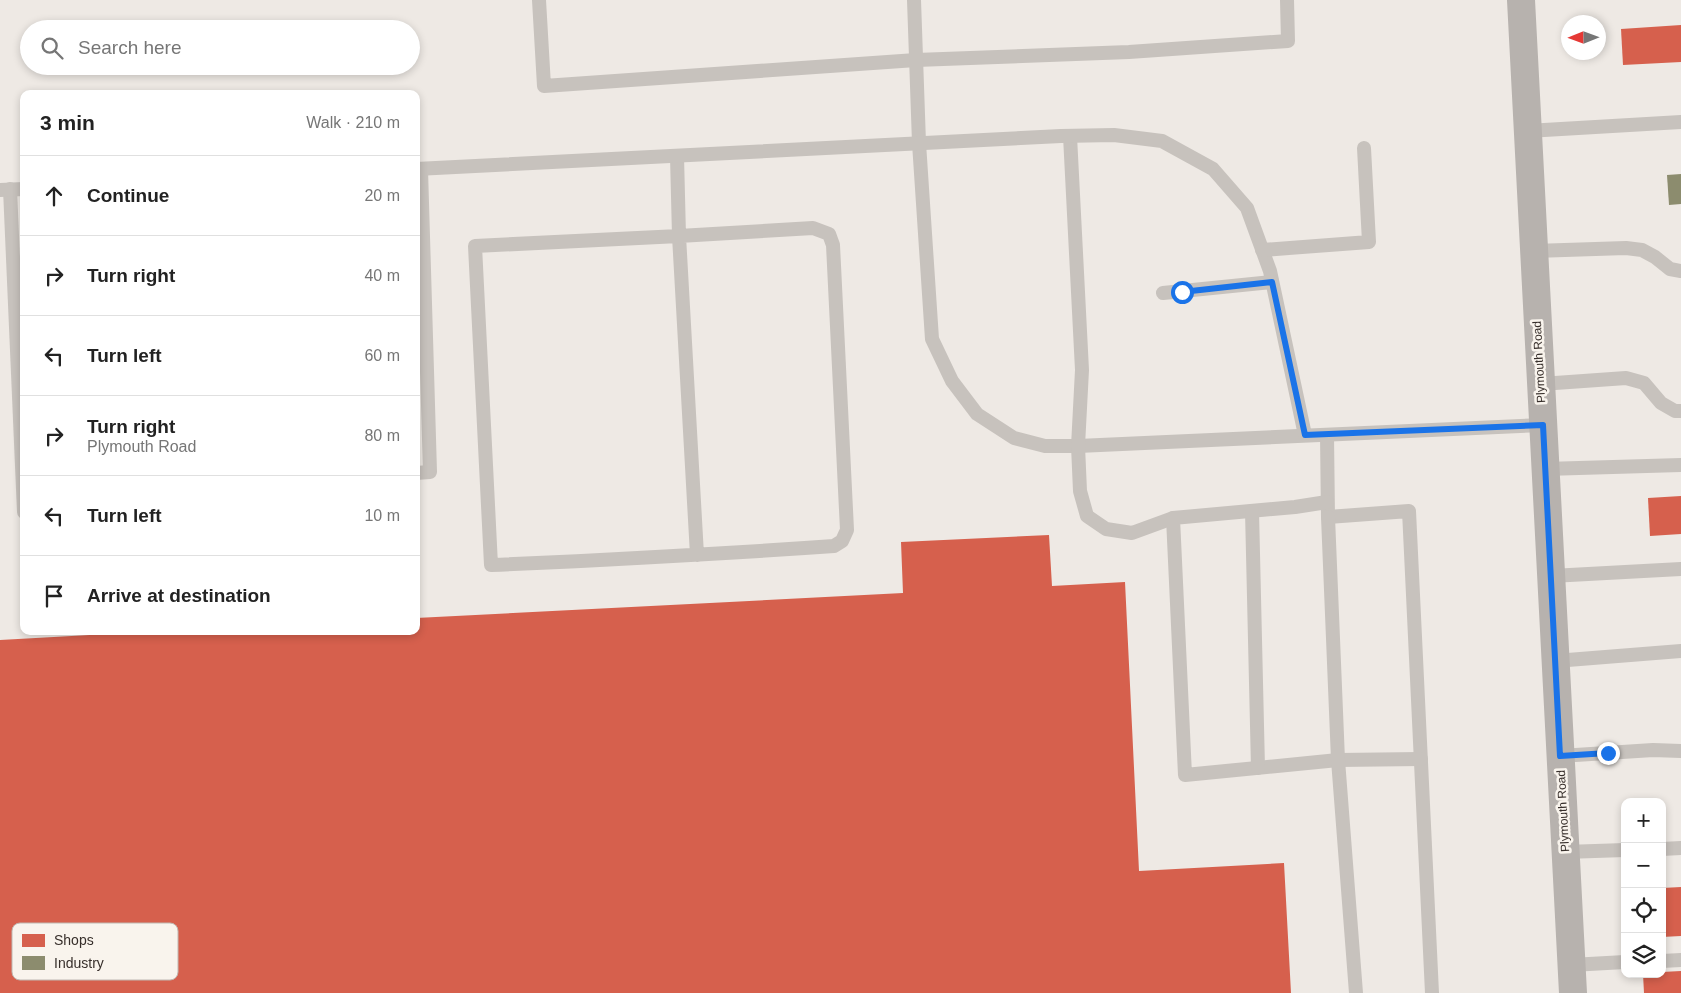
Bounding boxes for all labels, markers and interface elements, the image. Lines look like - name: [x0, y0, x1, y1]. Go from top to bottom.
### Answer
- north arrow: [1561, 15, 1606, 60]
- search box: [20, 20, 420, 75]
- icon: search: [38, 34, 66, 62]
- text: Search here: [78, 37, 182, 58]
- text: 3 min: [40, 111, 95, 134]
- text: Walk · 210 m: [306, 114, 400, 131]
- icon: ahead: [40, 182, 68, 210]
- text: Continue: [87, 185, 169, 206]
- text: 20 m: [364, 187, 400, 204]
- icon: right: [40, 262, 68, 290]
- text: Turn right: [87, 265, 175, 286]
- text: 40 m: [364, 267, 400, 284]
- route start: [1171, 281, 1194, 304]
- street label: Plymouth Road: [1530, 321, 1548, 403]
- icon: left: [40, 342, 68, 370]
- text: Turn left: [87, 345, 162, 366]
- text: 60 m: [364, 347, 400, 364]
- text: Turn right: [87, 416, 175, 437]
- icon: right: [40, 422, 68, 450]
- text: 80 m: [364, 427, 400, 444]
- text: Plymouth Road: [87, 438, 196, 455]
- icon: left: [40, 502, 68, 530]
- text: Turn left: [87, 505, 162, 526]
- text: 10 m: [364, 507, 400, 524]
- icon: arrive: [40, 582, 68, 610]
- text: Arrive at destination: [87, 585, 271, 606]
- route end: [1597, 742, 1620, 765]
- street label: Plymouth Road: [1554, 770, 1572, 852]
- map controls: [1621, 798, 1666, 978]
- button: +: [1621, 798, 1666, 843]
- button: −: [1621, 843, 1666, 888]
- button: locate: [1621, 888, 1666, 933]
- legend: [12, 923, 178, 980]
- text: Shops: [54, 932, 94, 948]
- button: layers: [1621, 933, 1666, 978]
- text: Industry: [54, 955, 104, 971]

